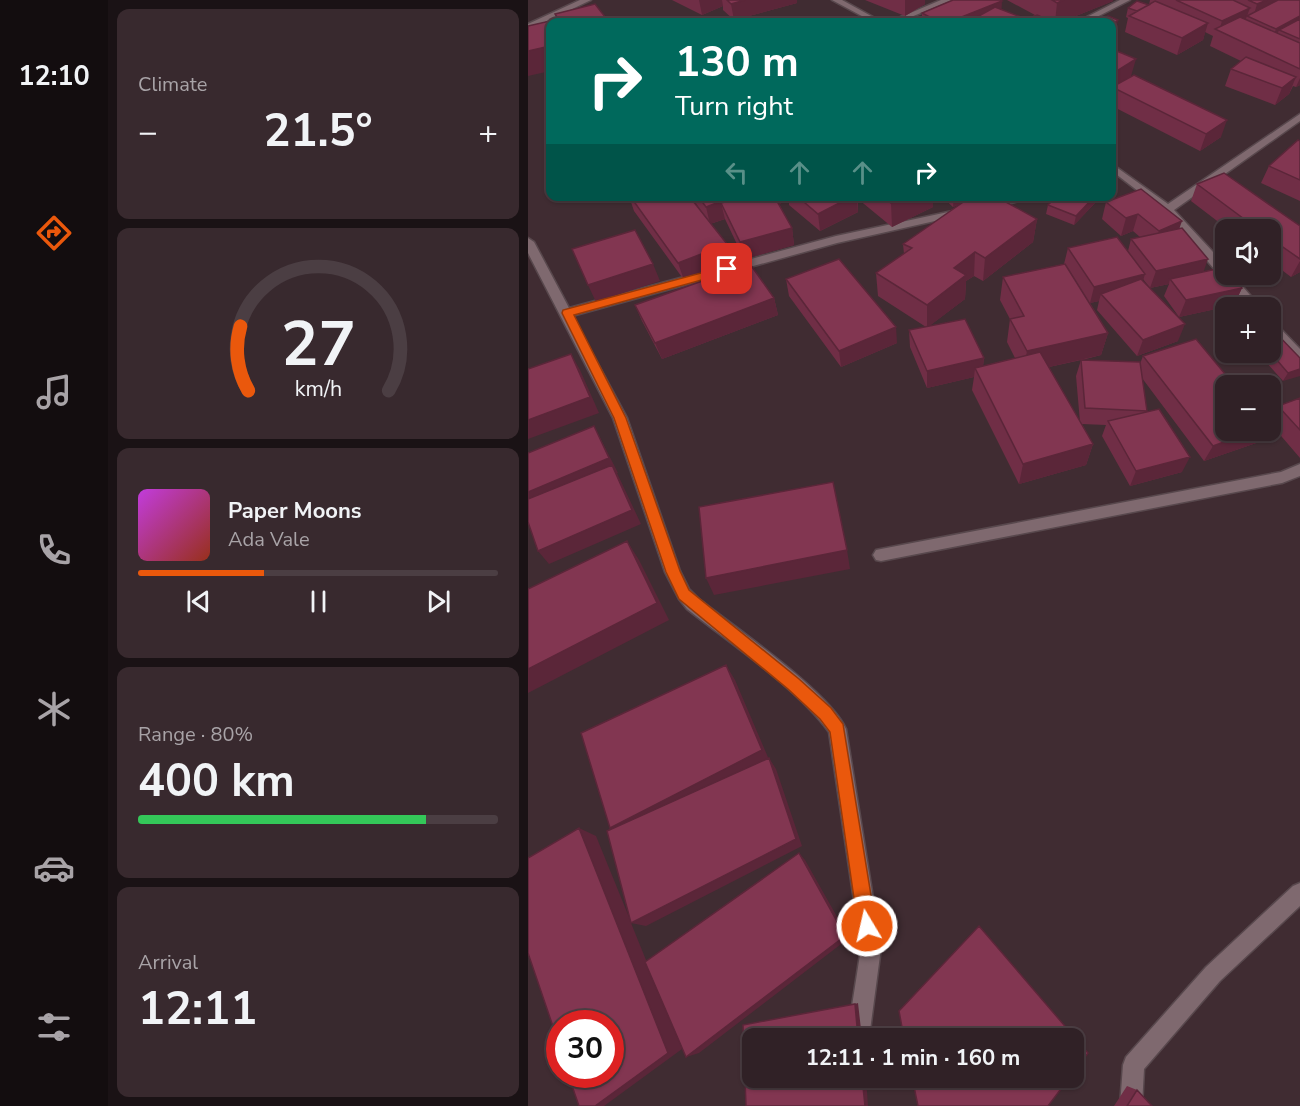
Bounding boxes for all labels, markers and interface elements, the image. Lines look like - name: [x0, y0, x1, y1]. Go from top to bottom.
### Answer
- text: 130 m: [675, 34, 799, 91]
- icon: right: [576, 42, 654, 120]
- text: 12:10: [18, 58, 90, 95]
- text: Climate: [138, 71, 207, 98]
- text: Turn right: [675, 88, 793, 125]
- text: 21.5°: [263, 101, 373, 162]
- text: −: [138, 110, 158, 155]
- text: +: [478, 110, 498, 155]
- icon: left: [720, 156, 753, 189]
- icon: ahead: [783, 156, 816, 189]
- icon: ahead: [846, 156, 879, 189]
- icon: right: [909, 156, 942, 189]
- icon: directions: [33, 212, 75, 254]
- map controls: [1215, 219, 1281, 441]
- button: sound: [1215, 219, 1281, 285]
- pin: [701, 243, 752, 294]
- icon: arrive: [710, 252, 743, 285]
- button: +: [1215, 297, 1281, 363]
- text: 27: [281, 302, 355, 387]
- icon: music: [33, 371, 75, 413]
- text: km/h: [294, 374, 342, 404]
- button: −: [1215, 375, 1281, 441]
- text: Paper Moons: [228, 496, 362, 526]
- text: Ada Vale: [228, 526, 310, 553]
- icon: phone: [33, 529, 75, 571]
- icon: previous: [182, 585, 215, 618]
- icon: pause: [302, 585, 335, 618]
- icon: next: [422, 585, 455, 618]
- icon: climate: [33, 688, 75, 730]
- text: Range · 80%: [138, 721, 253, 748]
- text: 400 km: [138, 751, 295, 812]
- icon: car: [33, 847, 75, 889]
- position arrow: [835, 894, 899, 958]
- text: Arrival: [138, 949, 198, 976]
- text: 12:11: [138, 979, 257, 1040]
- icon: filters: [33, 1006, 75, 1048]
- speed limit sign: 30: [546, 1010, 624, 1088]
- text: 12:11 · 1 min · 160 m: [806, 1043, 1020, 1073]

